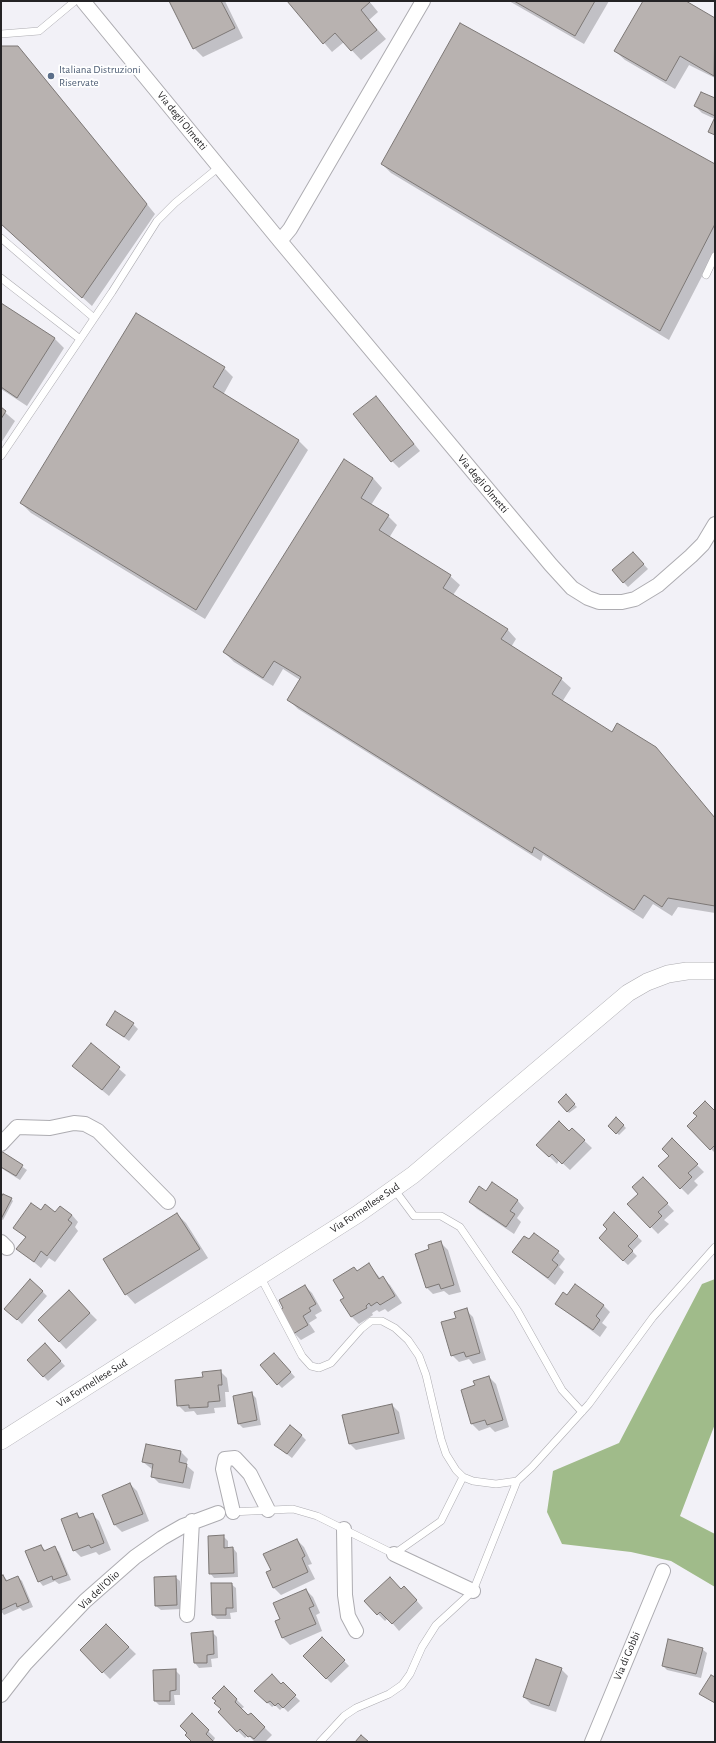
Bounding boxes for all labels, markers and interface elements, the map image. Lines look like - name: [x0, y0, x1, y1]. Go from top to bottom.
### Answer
- place label: Italiana Distruzioni Riservate: [59, 63, 141, 89]
- marker: Italiana Distruzioni Riservate: [46, 71, 56, 81]
- street label: Via degli Olmetti: [154, 89, 210, 153]
- street label: Via degli Olmetti: [455, 452, 511, 516]
- street label: Via Formellese Sud: [328, 1180, 402, 1236]
- street label: Via Formellese Sud: [54, 1356, 130, 1410]
- street label: Via dell'Olio: [76, 1568, 122, 1612]
- street label: Via di Gobbi: [611, 1630, 643, 1682]

